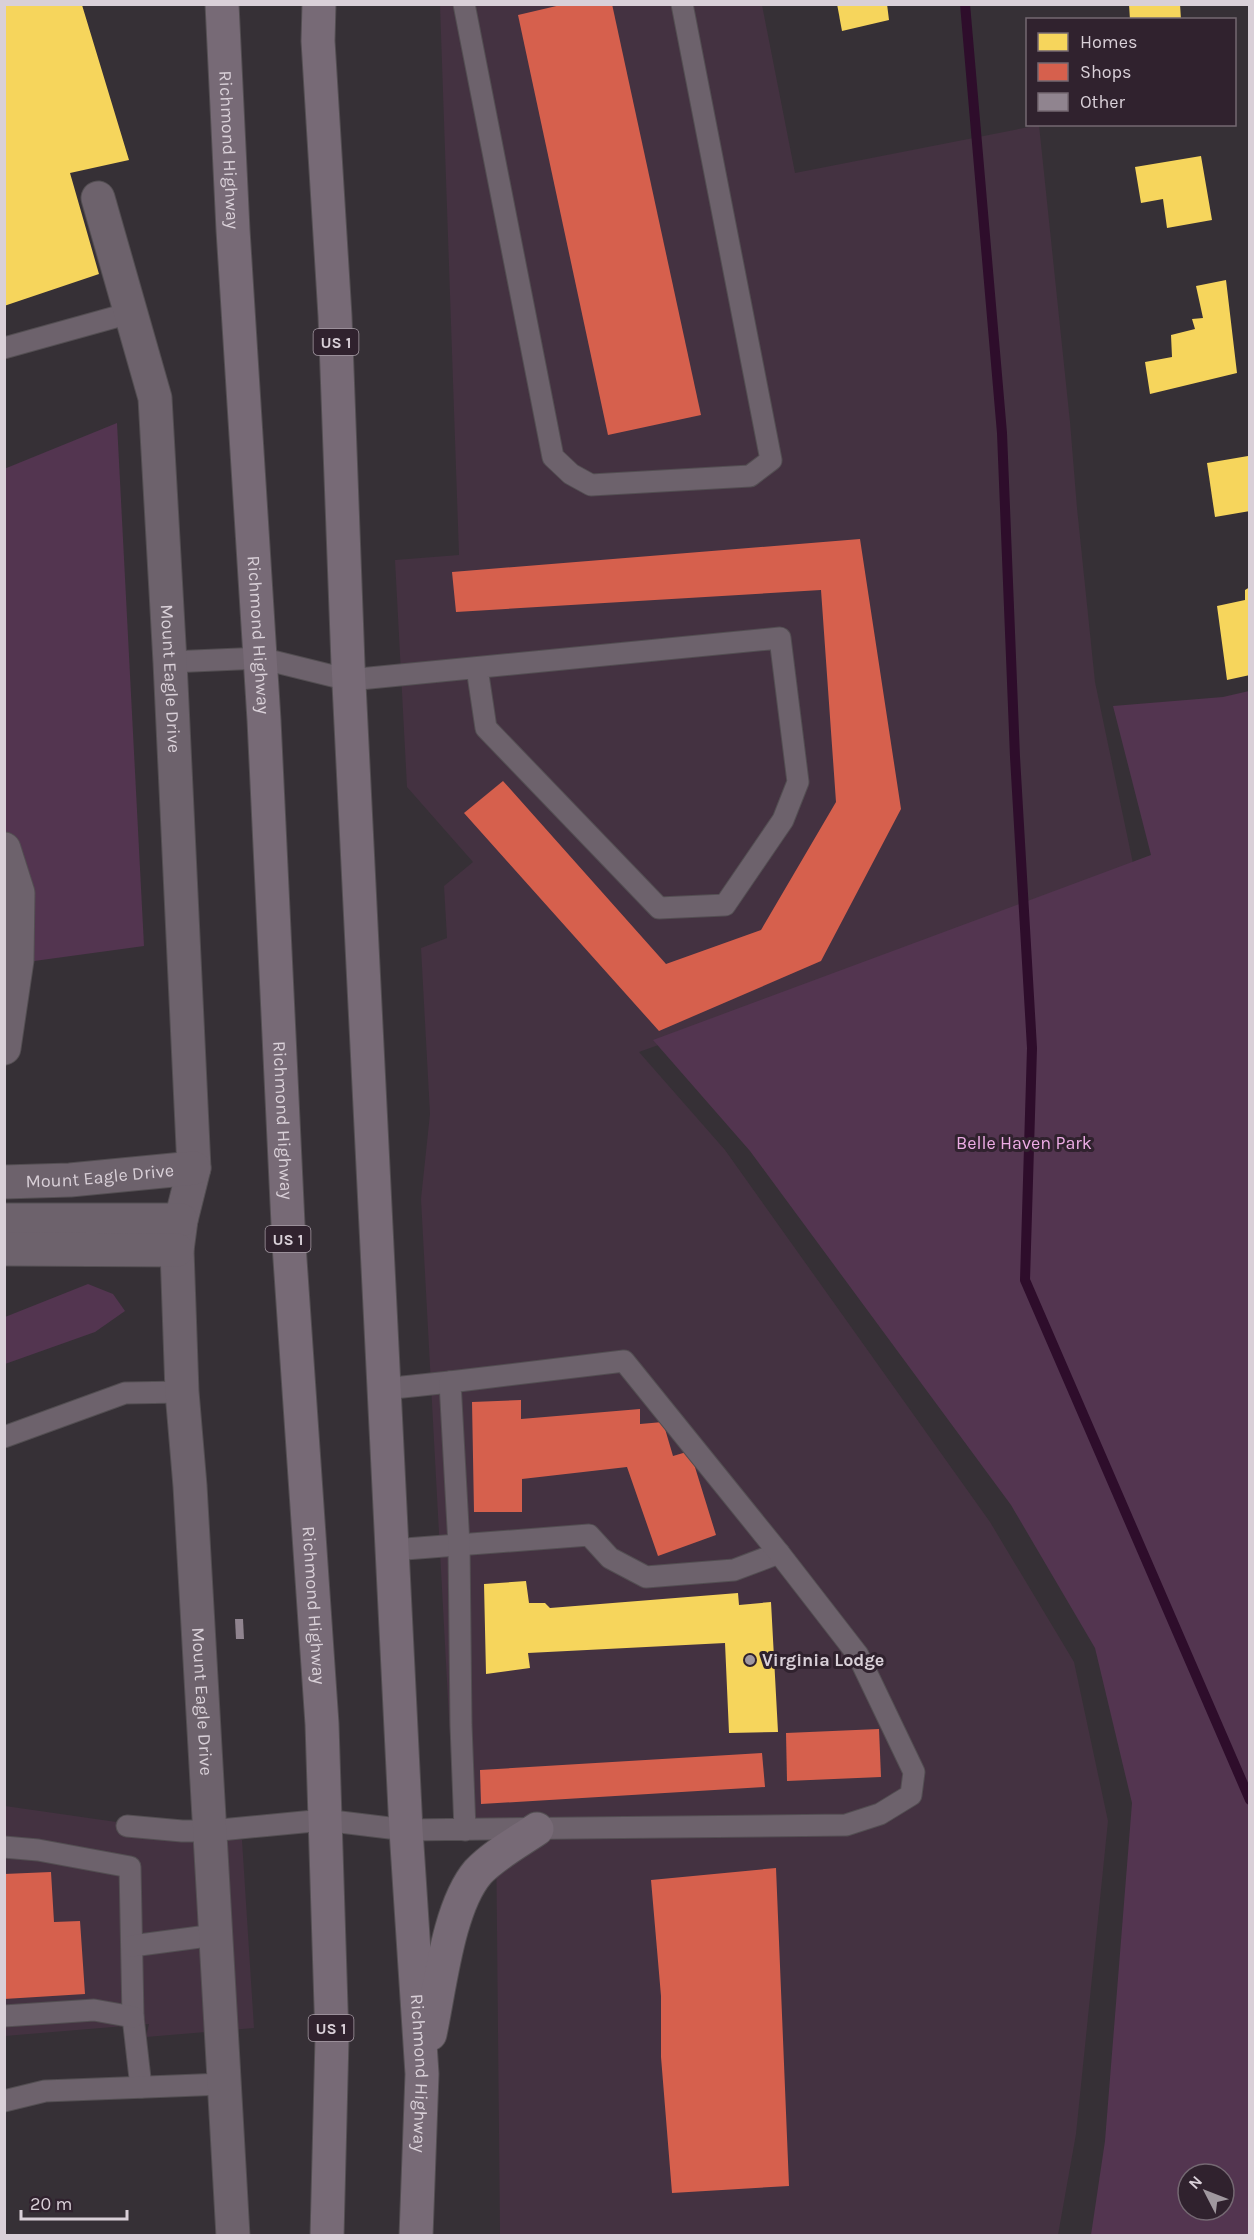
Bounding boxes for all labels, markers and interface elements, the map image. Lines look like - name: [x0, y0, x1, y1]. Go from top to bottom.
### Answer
- legend: [1026, 18, 1236, 126]
- text: Homes: [1080, 31, 1137, 53]
- text: Shops: [1080, 61, 1132, 83]
- street label: Richmond Highway: [214, 70, 244, 230]
- text: Other: [1080, 91, 1125, 113]
- road number: US 1: [314, 329, 358, 355]
- street label: Richmond Highway: [243, 555, 275, 716]
- street label: Mount Eagle Drive: [156, 604, 185, 753]
- street label: Richmond Highway: [268, 1040, 298, 1201]
- park label: Belle Haven Park: [956, 1132, 1092, 1154]
- street label: Mount Eagle Drive: [25, 1159, 175, 1192]
- road number: US 1: [266, 1226, 310, 1252]
- street label: Richmond Highway: [297, 1525, 330, 1686]
- street label: Mount Eagle Drive: [187, 1626, 218, 1776]
- place label: Virginia Lodge: [762, 1649, 884, 1671]
- marker: Virginia Lodge: [743, 1653, 757, 1667]
- street label: Richmond Highway: [406, 1993, 433, 2154]
- road number: US 1: [308, 2015, 354, 2041]
- north arrow: [1176, 2162, 1236, 2222]
- text: N: [1184, 2172, 1206, 2193]
- scale bar: [21, 2183, 128, 2221]
- text: 20 m: [30, 2193, 72, 2215]

